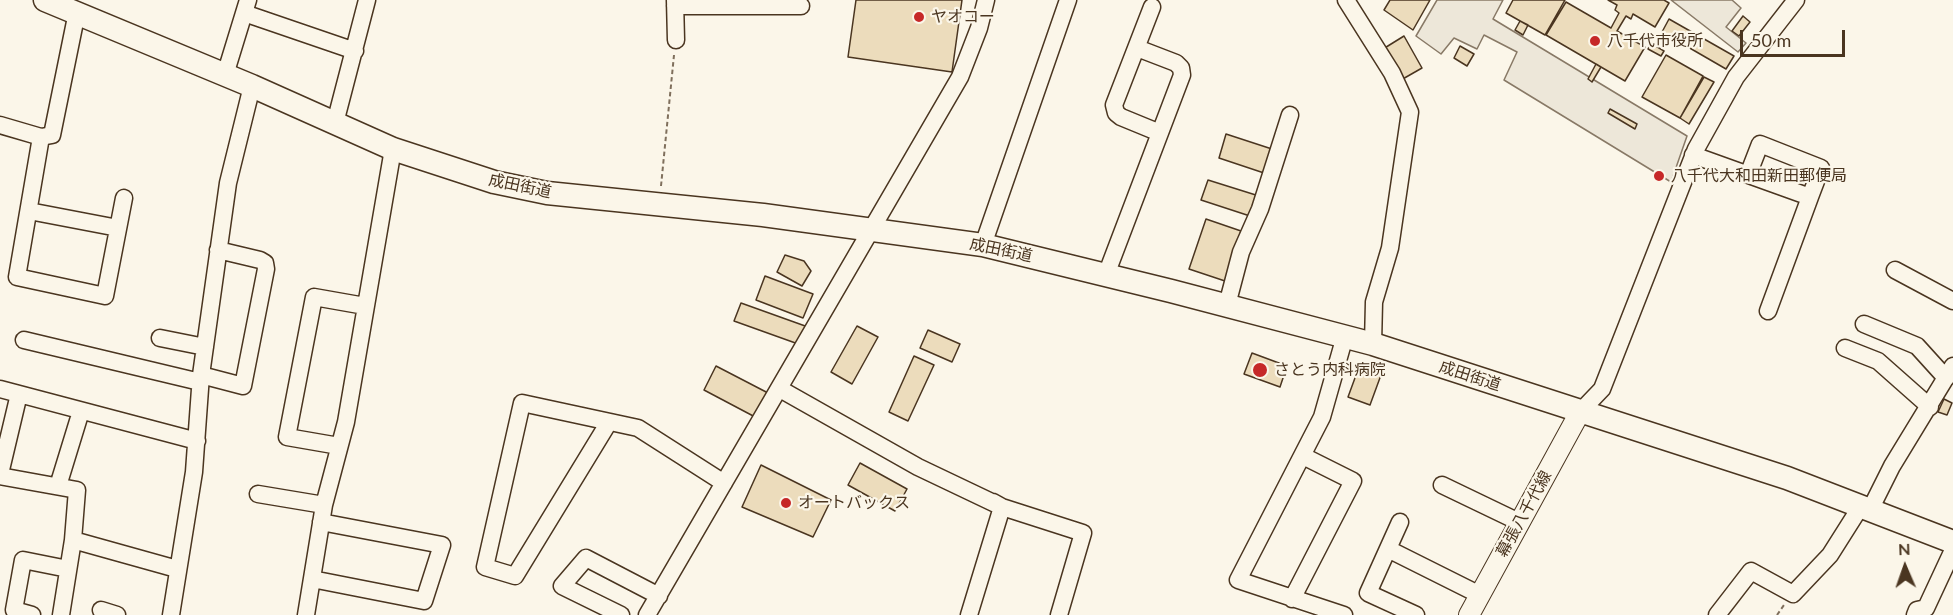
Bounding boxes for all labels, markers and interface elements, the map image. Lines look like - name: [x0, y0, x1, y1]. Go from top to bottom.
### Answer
- place label: ヤオコー: [931, 7, 995, 27]
- marker: ヤオコー: [912, 10, 926, 24]
- scale bar: [1743, 18, 1848, 56]
- text: 50 m: [1751, 29, 1791, 51]
- place label: 八千代市役所: [1607, 31, 1703, 51]
- marker: 八千代市役所: [1588, 34, 1602, 48]
- place label: 八千代大和田新田郵便局: [1671, 166, 1847, 186]
- marker: 八千代大和田新田郵便局: [1652, 169, 1666, 183]
- street label: 成田街道: [487, 170, 553, 202]
- street label: 成田街道: [968, 234, 1034, 266]
- street label: 成田街道: [1437, 357, 1503, 395]
- place label: さとう内科病院: [1274, 360, 1386, 380]
- marker: さとう内科病院: [1251, 361, 1269, 379]
- street label: 幕張八千代線: [1492, 467, 1556, 561]
- place label: オートバックス: [798, 493, 910, 513]
- marker: オートバックス: [779, 496, 793, 510]
- north arrow: [1875, 537, 1935, 597]
- text: N: [1898, 539, 1911, 558]

